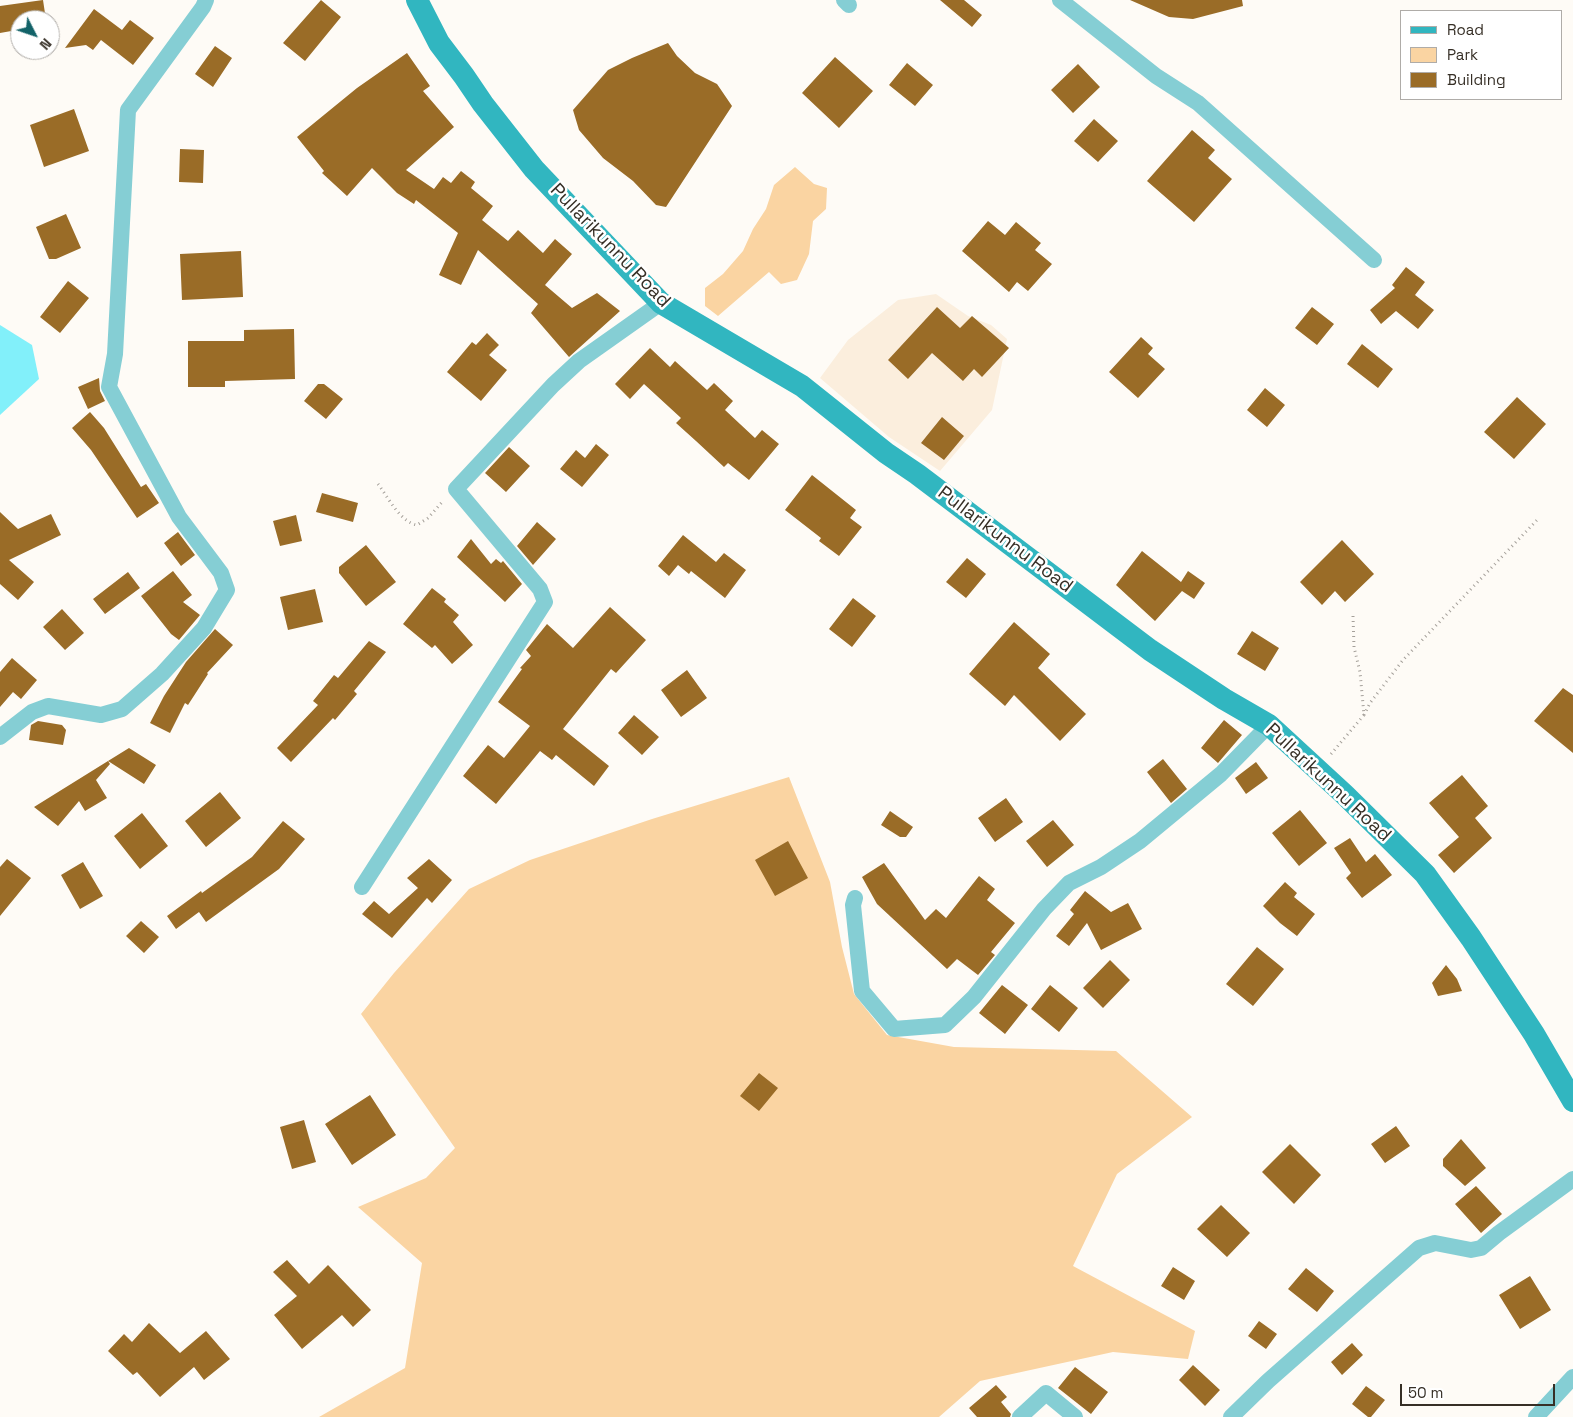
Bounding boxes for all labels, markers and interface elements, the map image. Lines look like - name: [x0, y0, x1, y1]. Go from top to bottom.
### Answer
- north arrow: [10, 10, 60, 60]
- legend: [1400, 10, 1563, 100]
- text: Road: [1447, 20, 1484, 39]
- text: N: [36, 35, 55, 54]
- text: Park: [1447, 45, 1478, 64]
- text: Building: [1447, 70, 1506, 89]
- street label: Pullarikunnu Road: [545, 179, 675, 313]
- street label: Pullarikunnu Road: [933, 482, 1077, 598]
- street label: Pullarikunnu Road: [1261, 719, 1395, 847]
- scale bar: [1403, 1374, 1558, 1406]
- text: 50 m: [1408, 1383, 1443, 1402]

